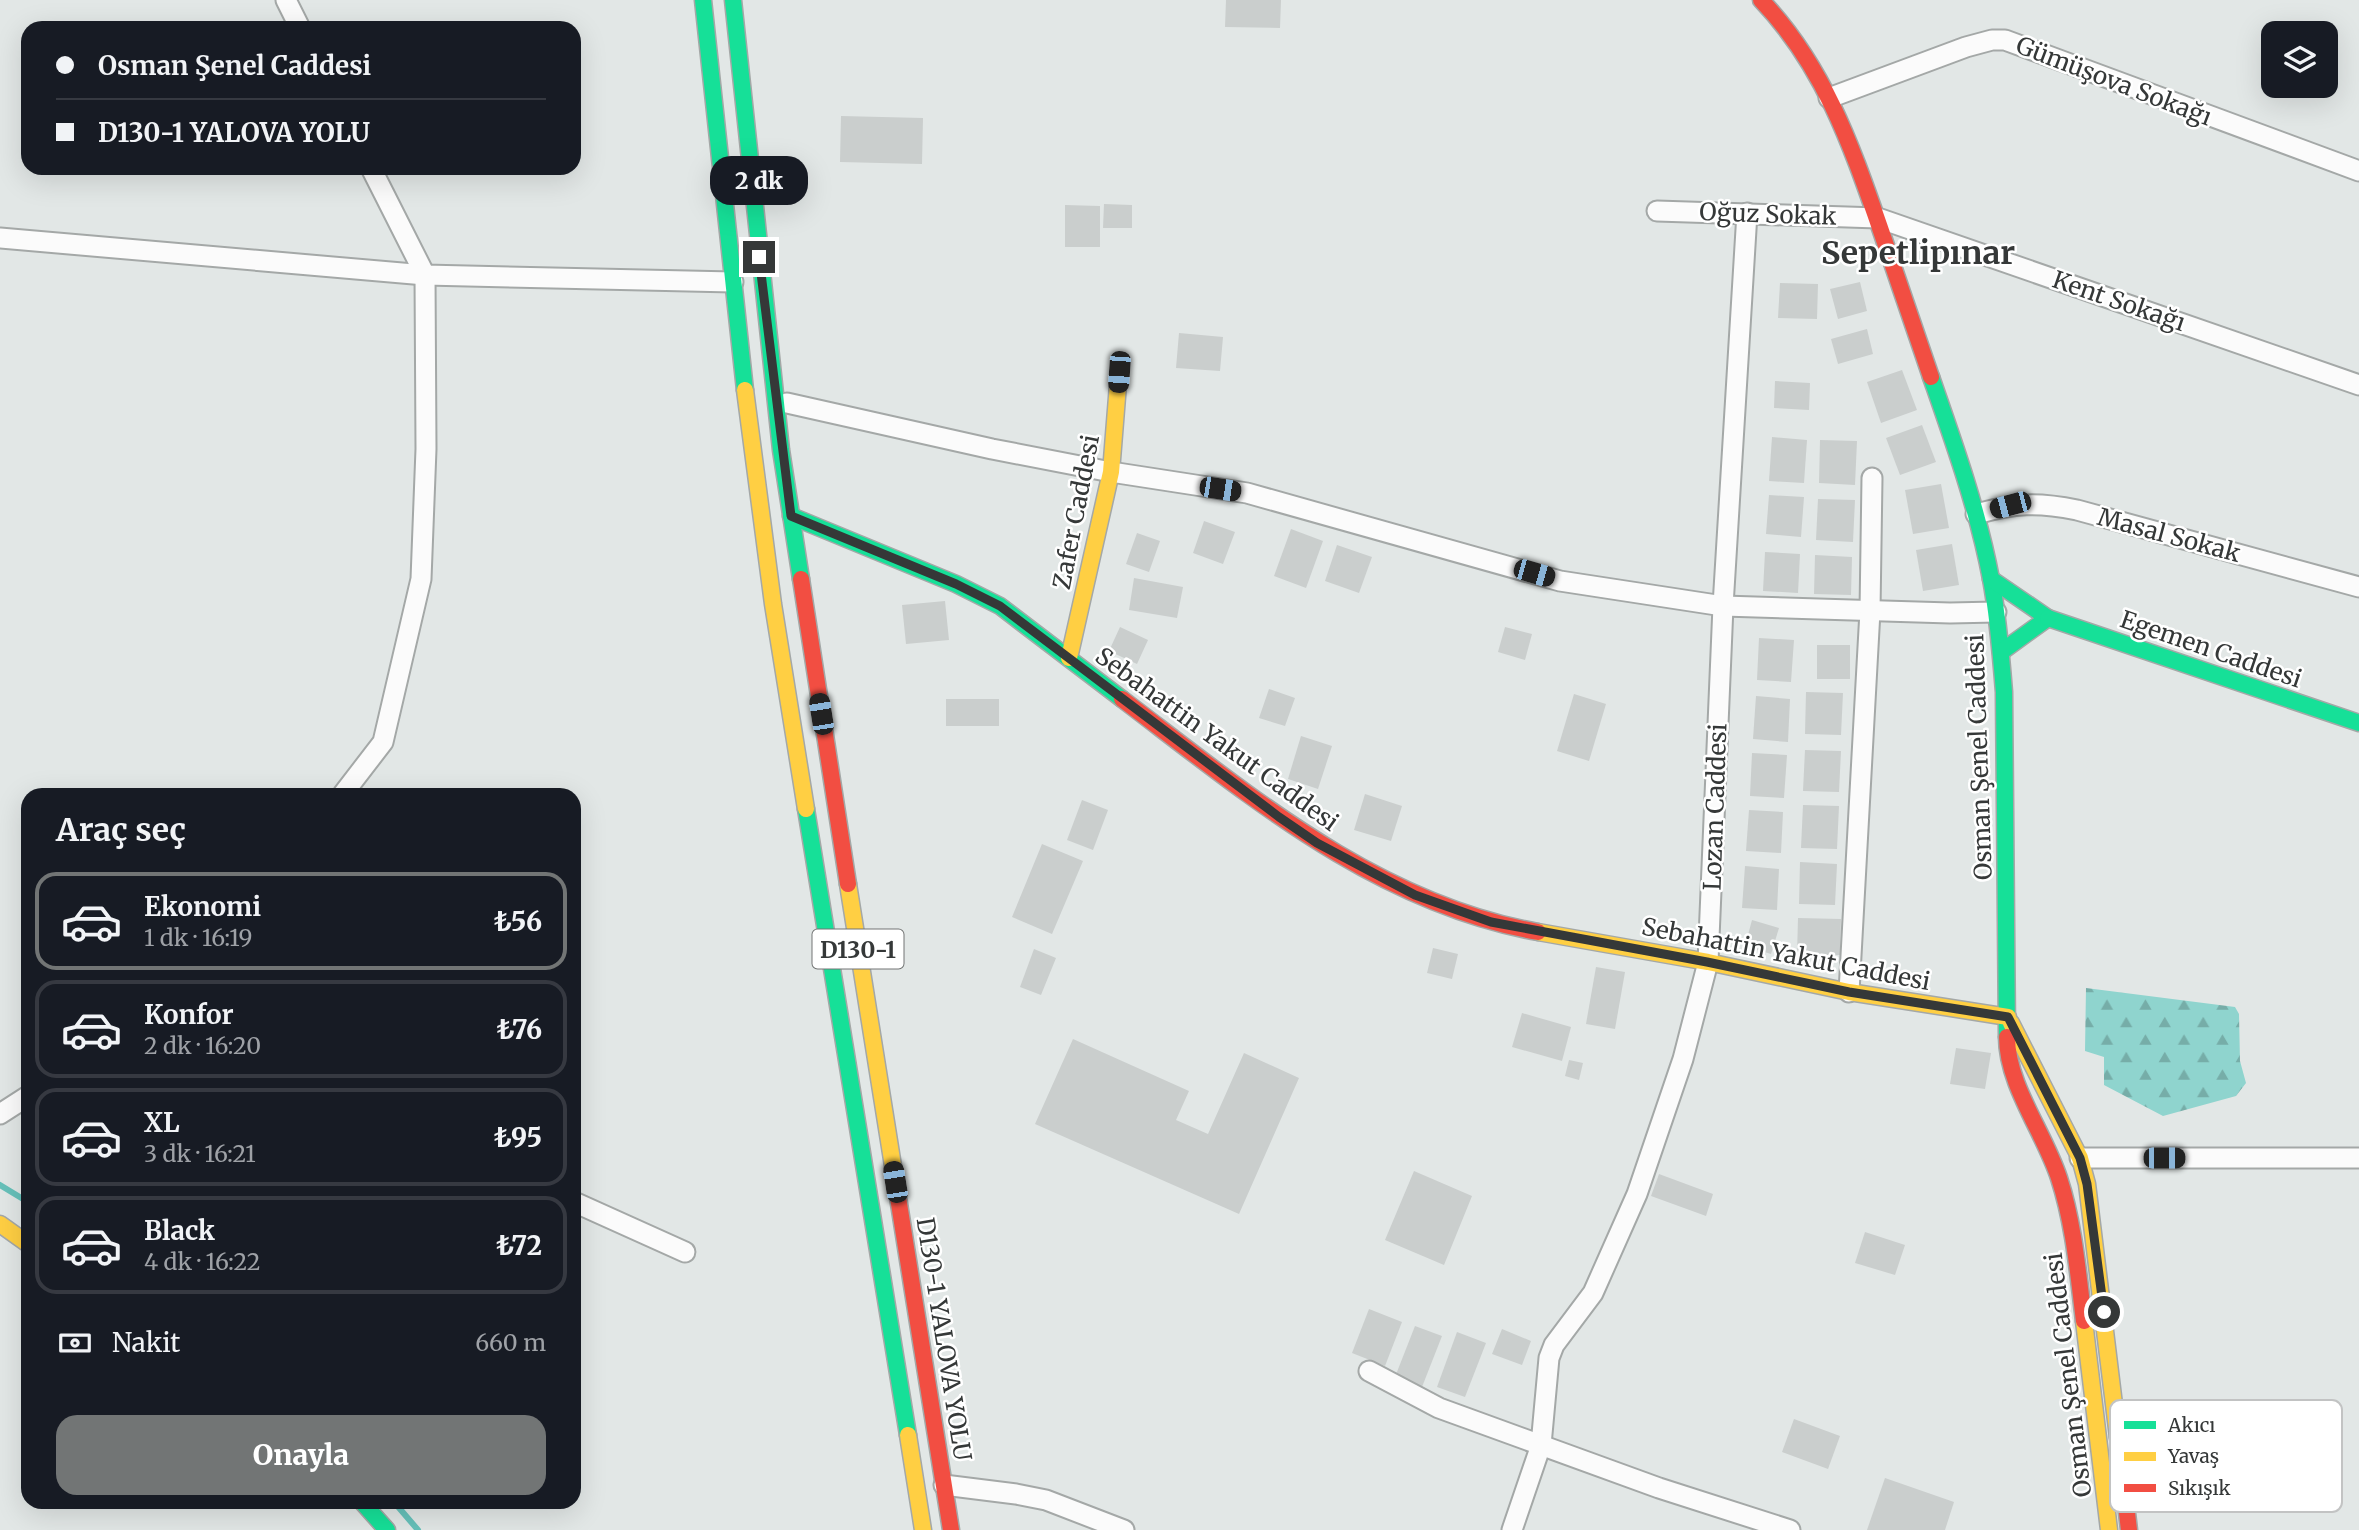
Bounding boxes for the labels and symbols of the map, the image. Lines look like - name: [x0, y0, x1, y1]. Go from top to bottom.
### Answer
- street label: Gümüşova Sokağı: [2012, 29, 2216, 133]
- callout: 2 dk: [710, 156, 808, 204]
- street label: Oğuz Sokak: [1699, 196, 1838, 232]
- district label: Sepetlipınar: [1821, 233, 2015, 273]
- route end: [743, 241, 775, 273]
- street label: Kent Sokağı: [2048, 264, 2190, 338]
- car: [1108, 350, 1131, 394]
- street label: Zafer Caddesi: [1046, 432, 1106, 592]
- car: [1198, 475, 1243, 503]
- car: [1987, 489, 2034, 521]
- street label: Masal Sokak: [2094, 501, 2245, 569]
- car: [1511, 557, 1558, 589]
- street label: Egemen Caddesi: [2116, 603, 2306, 695]
- street label: Osman Şenel Caddesi: [1959, 633, 1999, 881]
- street label: Sebahattin Yakut Caddesi: [1089, 640, 1345, 838]
- car: [808, 692, 835, 736]
- street label: Lozan Caddesi: [1697, 723, 1733, 891]
- street label: Sebahattin Yakut Caddesi: [1639, 911, 1933, 997]
- road number: D130-1: [812, 930, 903, 968]
- car: [2144, 1148, 2186, 1169]
- car: [882, 1160, 909, 1204]
- street label: D130-1 YALOVA YOLU: [909, 1215, 979, 1463]
- street label: Osman Şenel Caddesi: [2038, 1251, 2098, 1499]
- route start: [2088, 1296, 2120, 1328]
- legend: [2110, 1400, 2342, 1512]
- text: Akıcı: [2167, 1413, 2215, 1437]
- text: Yavaş: [2167, 1444, 2219, 1468]
- text: Sıkışık: [2168, 1476, 2231, 1500]

